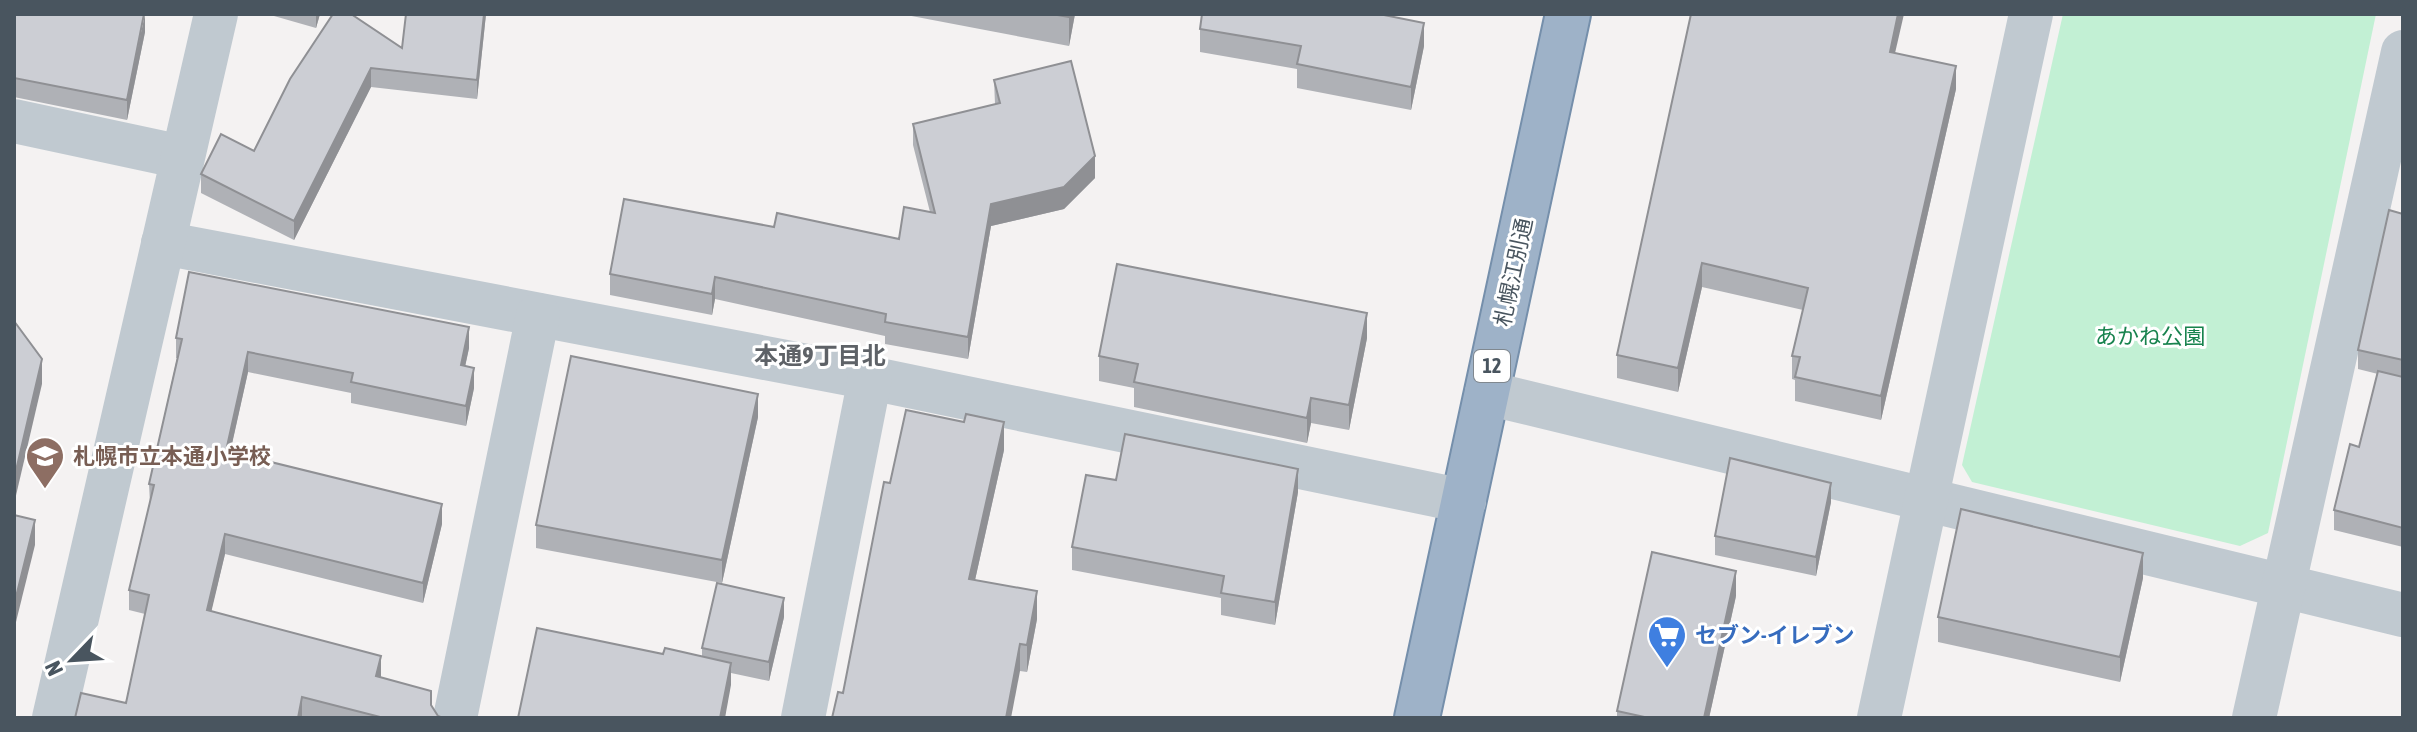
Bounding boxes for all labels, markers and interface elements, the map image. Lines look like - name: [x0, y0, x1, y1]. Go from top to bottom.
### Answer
- street label: 札幌江別通: [1489, 215, 1537, 329]
- park label: あかね公園: [2095, 323, 2205, 349]
- district label: 本通9丁目北: [754, 342, 886, 369]
- road number: 12: [1474, 350, 1510, 382]
- school or university icon: 札幌市立本通小学校: [24, 435, 66, 490]
- place label: 札幌市立本通小学校: [73, 443, 271, 469]
- supermarket icon: セブン-イレブン: [1646, 614, 1688, 669]
- north arrow: [32, 620, 112, 700]
- place label: セブン-イレブン: [1695, 622, 1855, 648]
- text: N: [39, 657, 68, 680]

